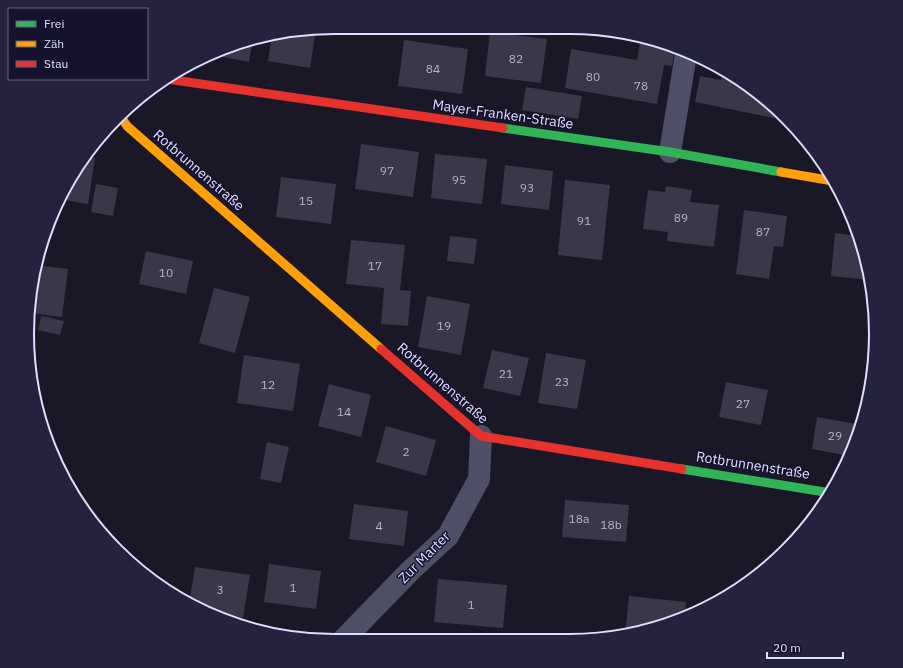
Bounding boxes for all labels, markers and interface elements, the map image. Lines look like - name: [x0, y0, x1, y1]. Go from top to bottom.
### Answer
- legend: [8, 8, 148, 80]
- text: Frei: [44, 16, 64, 31]
- text: Zäh: [44, 36, 64, 51]
- house number: 82: [509, 51, 523, 66]
- text: Stau: [44, 56, 68, 71]
- house number: 84: [426, 61, 440, 76]
- house number: 80: [586, 69, 600, 84]
- house number: 78: [634, 78, 648, 93]
- street label: Mayer-Franken-Straße: [431, 95, 575, 133]
- street label: Rotbrunnenstraße: [150, 125, 249, 215]
- house number: 97: [380, 163, 394, 178]
- house number: 95: [452, 172, 466, 187]
- house number: 93: [520, 180, 534, 195]
- house number: 15: [299, 193, 313, 208]
- house number: 89: [674, 210, 688, 225]
- house number: 91: [577, 213, 591, 228]
- house number: 87: [756, 224, 770, 239]
- house number: 17: [368, 258, 382, 273]
- house number: 10: [159, 265, 173, 280]
- house number: 19: [437, 318, 451, 333]
- street label: Rotbrunnenstraße: [394, 338, 493, 428]
- house number: 21: [499, 366, 513, 381]
- house number: 23: [555, 374, 569, 389]
- house number: 12: [261, 377, 275, 392]
- house number: 27: [736, 396, 750, 411]
- house number: 14: [337, 404, 351, 419]
- house number: 29: [828, 428, 842, 443]
- house number: 2: [402, 444, 410, 459]
- street label: Rotbrunnenstraße: [695, 447, 812, 483]
- house number: 18a: [569, 511, 590, 526]
- house number: 18b: [600, 517, 622, 532]
- house number: 4: [375, 518, 383, 533]
- street label: Zur Marter: [394, 527, 454, 587]
- house number: 1: [289, 580, 297, 595]
- house number: 3: [216, 582, 224, 597]
- house number: 1: [467, 597, 475, 612]
- scale bar: [767, 634, 843, 660]
- text: 20 m: [773, 640, 801, 655]

